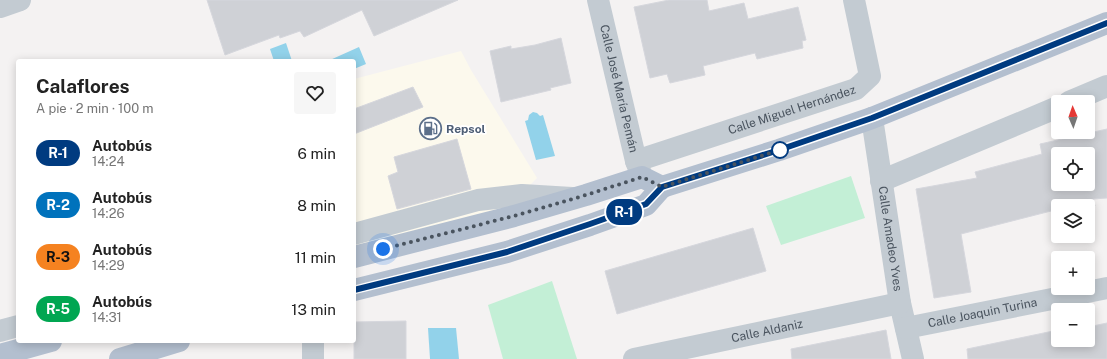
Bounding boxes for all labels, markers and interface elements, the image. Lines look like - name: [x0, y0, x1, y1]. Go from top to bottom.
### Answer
- street label: Calle José María Pemán: [597, 23, 641, 154]
- button: heart: [294, 72, 336, 114]
- text: Calaflores: [36, 75, 130, 97]
- street label: Calle Miguel Hernández: [726, 83, 858, 137]
- north arrow: [1051, 95, 1095, 139]
- map controls: [1051, 95, 1095, 347]
- text: A pie · 2 min · 100 m: [36, 101, 154, 116]
- fuel station icon: Repsol: [418, 116, 444, 142]
- place label: Repsol: [446, 122, 486, 136]
- text: Autobús: [92, 137, 152, 154]
- unlabelled marker: [771, 141, 789, 159]
- text: R-1: [48, 145, 68, 161]
- text: 6 min: [298, 145, 336, 162]
- button: locate: [1051, 147, 1095, 191]
- text: 14:24: [92, 154, 125, 169]
- street label: Calle Amadeo Yves: [875, 185, 905, 292]
- text: Autobús: [92, 189, 152, 206]
- text: R-2: [46, 197, 70, 213]
- text: 8 min: [297, 197, 336, 214]
- line badge: R-1: [601, 199, 647, 225]
- button: layers: [1051, 199, 1095, 243]
- text: R-1: [614, 204, 634, 220]
- text: 14:26: [92, 206, 125, 221]
- your location: [373, 239, 393, 259]
- text: Autobús: [92, 241, 152, 258]
- text: R-3: [46, 249, 70, 265]
- text: 11 min: [295, 249, 336, 266]
- button: +: [1051, 251, 1095, 295]
- text: 14:29: [92, 258, 125, 273]
- text: Autobús: [92, 293, 152, 310]
- street label: Calle Joaquin Turina: [927, 295, 1038, 330]
- text: R-5: [46, 301, 70, 317]
- text: 13 min: [291, 301, 336, 318]
- button: −: [1051, 303, 1095, 347]
- text: 14:31: [92, 310, 122, 325]
- street label: Calle Aldaniz: [730, 317, 804, 345]

